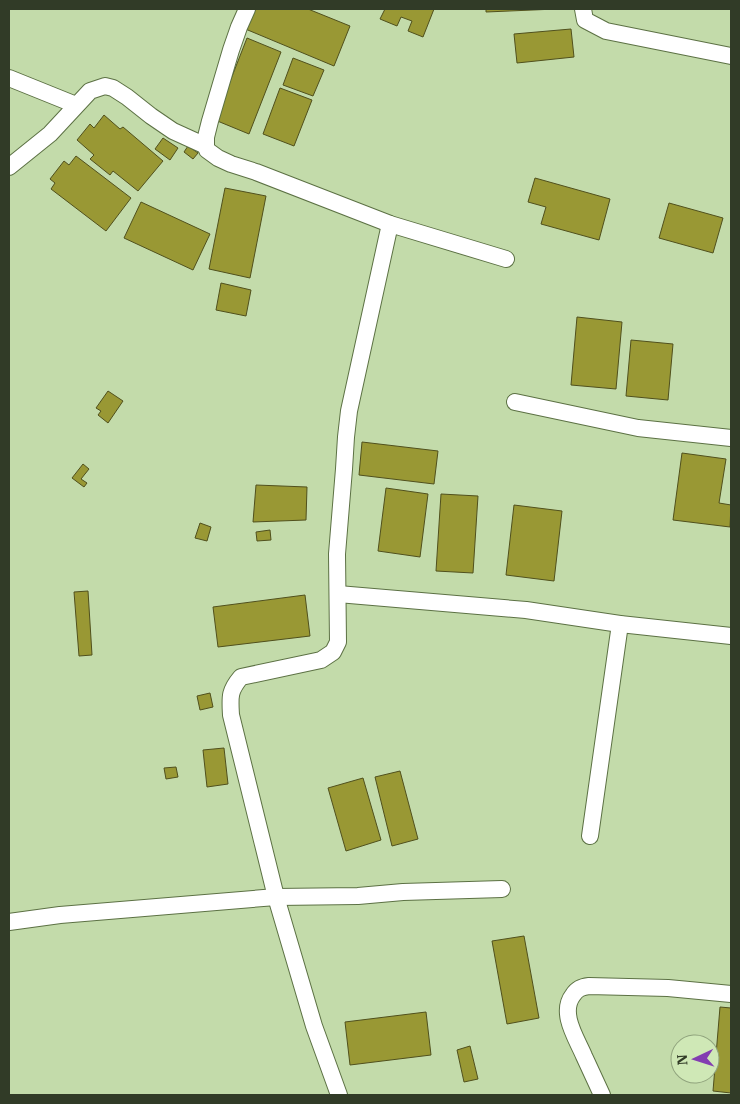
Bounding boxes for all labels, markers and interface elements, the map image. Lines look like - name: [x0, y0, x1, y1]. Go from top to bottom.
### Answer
- north arrow: [670, 1034, 720, 1084]
- text: N: [673, 1054, 691, 1066]

